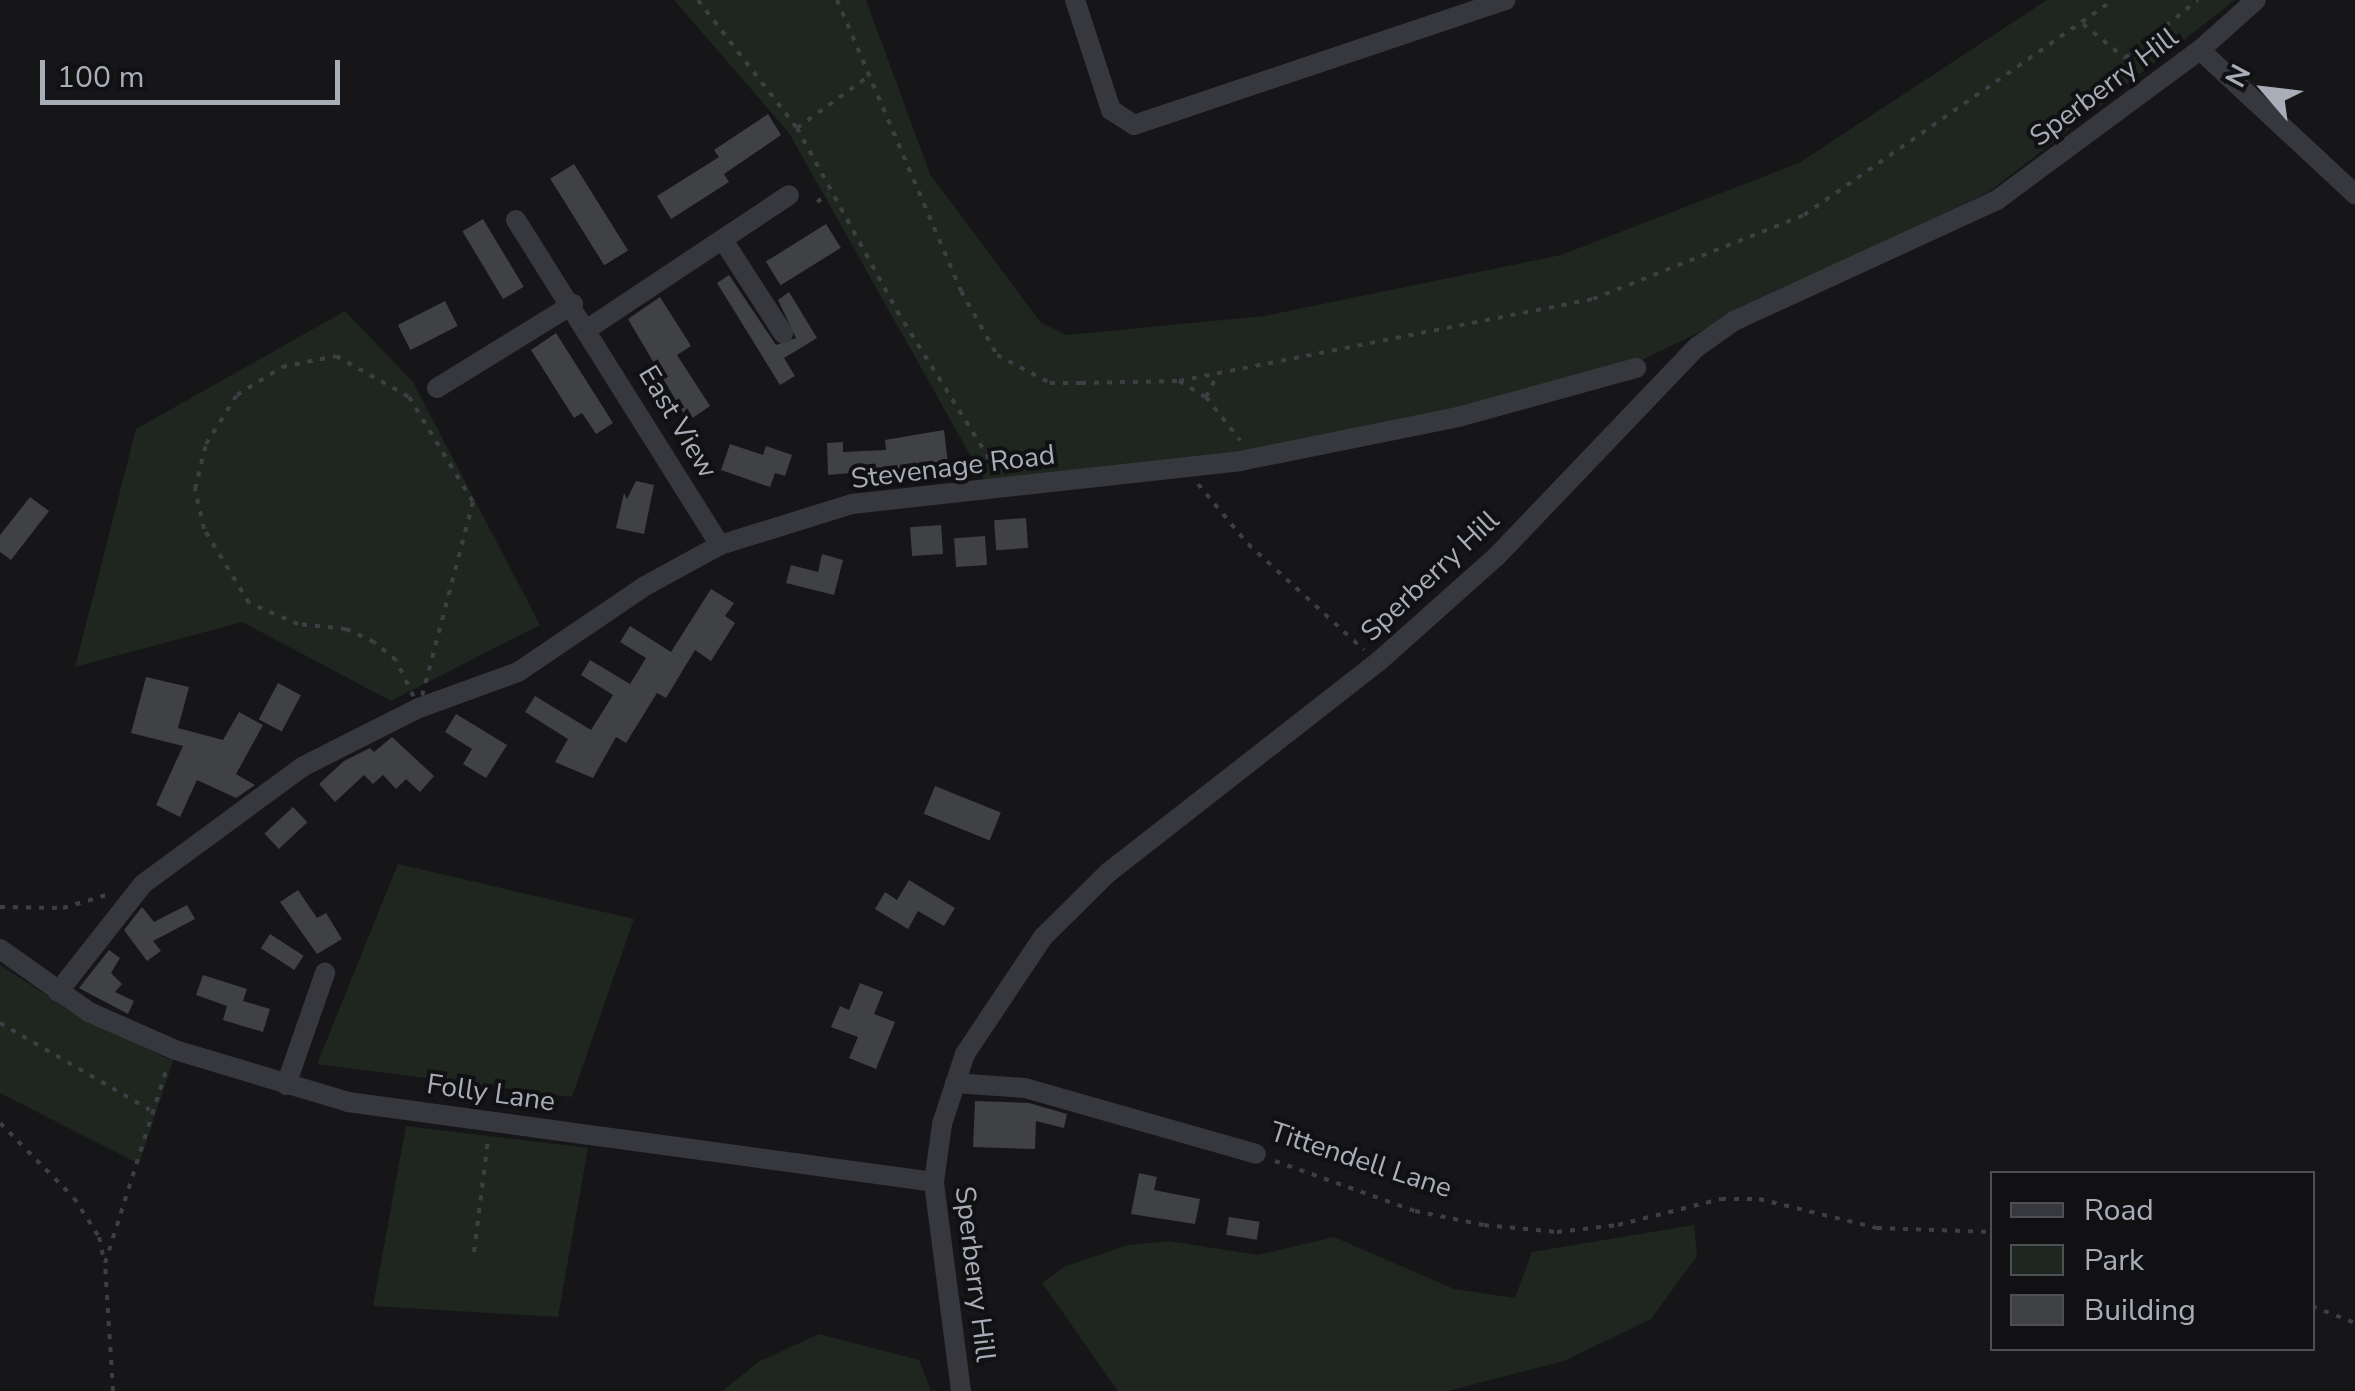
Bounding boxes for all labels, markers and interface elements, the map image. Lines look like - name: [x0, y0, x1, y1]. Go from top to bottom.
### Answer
- street label: Sperberry Hill: [2023, 20, 2185, 154]
- scale bar: [45, 40, 345, 102]
- north arrow: [2215, 40, 2315, 140]
- text: 100 m: [57, 57, 144, 98]
- text: N: [2217, 58, 2260, 94]
- street label: East View: [631, 360, 725, 484]
- street label: Stevenage Road: [849, 438, 1057, 496]
- street label: Sperberry Hill: [1354, 504, 1506, 648]
- street label: Folly Lane: [425, 1067, 557, 1119]
- street label: Tittendell Lane: [1266, 1115, 1456, 1205]
- legend: [1990, 1171, 2315, 1351]
- street label: Sperberry Hill: [948, 1184, 1002, 1364]
- text: Road: [2084, 1190, 2154, 1231]
- text: Park: [2084, 1240, 2144, 1281]
- text: Building: [2084, 1290, 2196, 1331]

